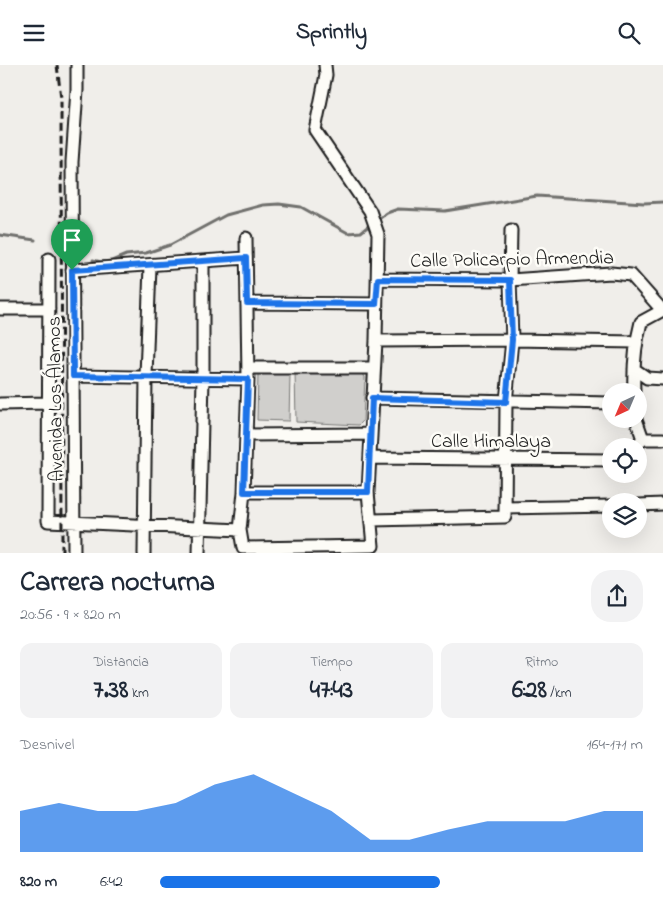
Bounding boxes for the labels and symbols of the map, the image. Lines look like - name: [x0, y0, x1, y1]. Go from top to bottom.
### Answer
- pin: [51, 219, 93, 270]
- street label: Calle Policarpio Armendia: [410, 244, 614, 277]
- street label: Avenida Los Álamos: [41, 316, 72, 482]
- north arrow: [602, 383, 648, 427]
- street label: Calle Himalaya: [431, 428, 551, 457]

